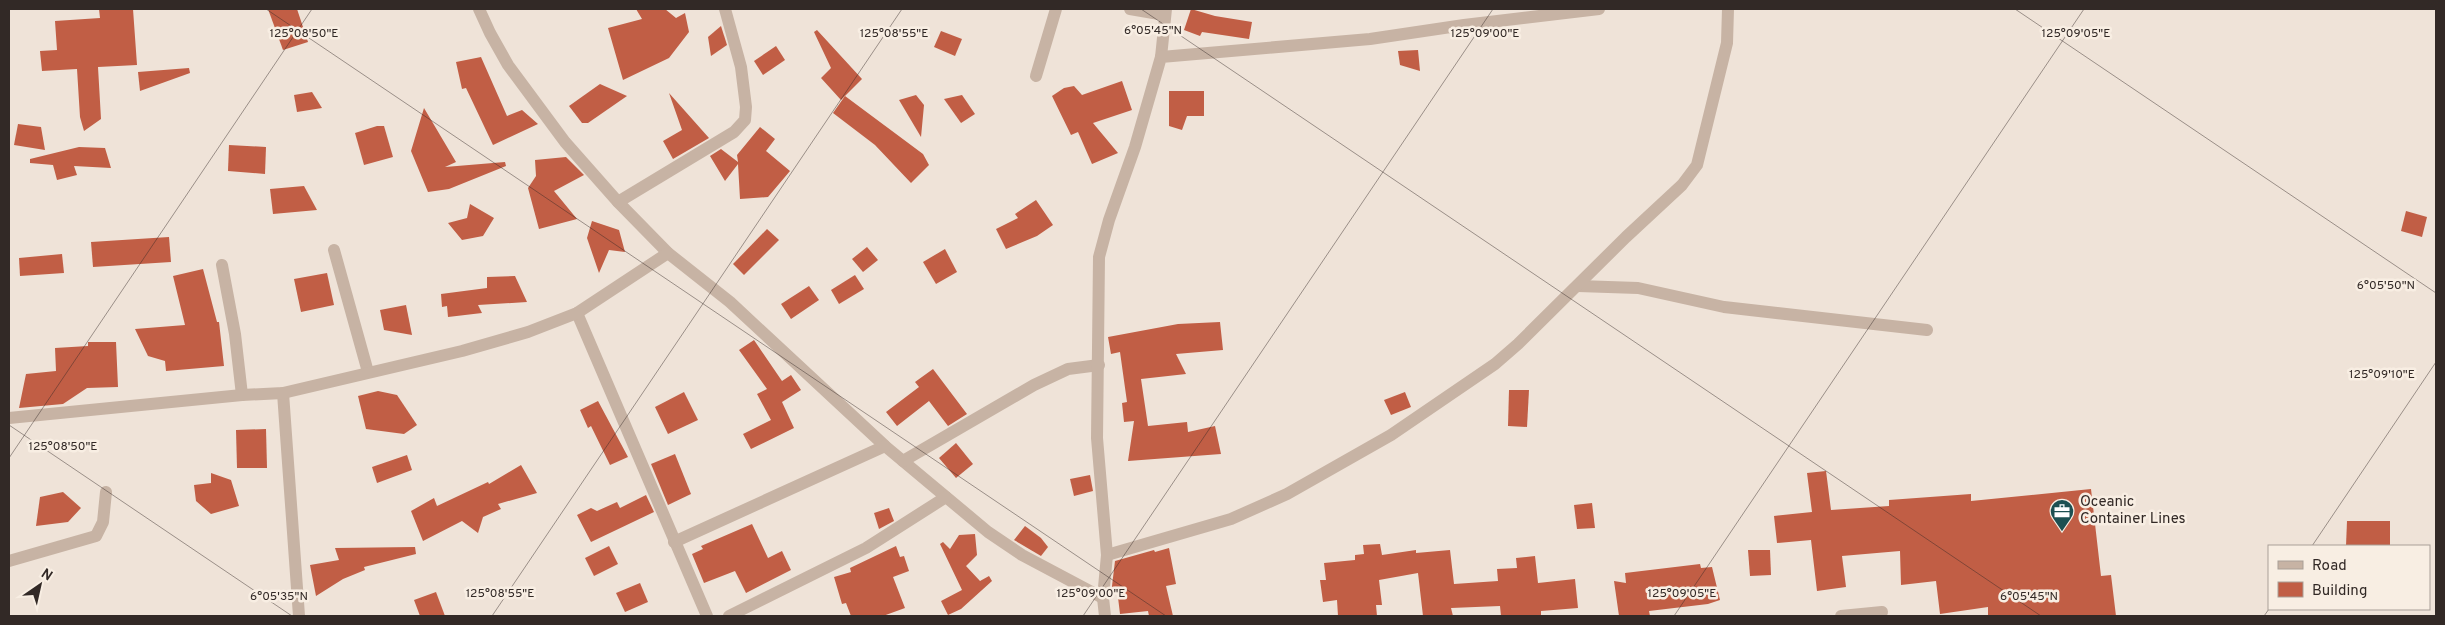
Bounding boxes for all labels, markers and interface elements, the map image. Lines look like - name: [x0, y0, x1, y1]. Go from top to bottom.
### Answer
- text: 6°05'45"N: [1124, 23, 1182, 39]
- text: 125°08'50"E: [270, 26, 338, 42]
- text: 125°08'55"E: [860, 26, 928, 42]
- text: 125°09'00"E: [1451, 26, 1519, 42]
- text: 125°09'05"E: [2042, 26, 2110, 42]
- text: 6°05'50"N: [2357, 278, 2415, 294]
- text: 125°09'10"E: [2349, 367, 2415, 383]
- text: 125°08'50"E: [29, 439, 97, 455]
- place label: Oceanic Container Lines: [2080, 493, 2186, 529]
- office icon: Oceanic Container Lines: [2049, 498, 2075, 532]
- legend: [2268, 545, 2430, 610]
- text: Road: [2312, 557, 2347, 576]
- north arrow: [15, 560, 65, 610]
- text: N: [38, 566, 55, 585]
- text: Building: [2312, 582, 2367, 601]
- text: 125°08'55"E: [466, 586, 534, 602]
- text: 125°09'00"E: [1057, 586, 1125, 602]
- text: 125°09'05"E: [1648, 586, 1716, 602]
- text: 6°05'35"N: [250, 589, 308, 605]
- text: 6°05'45"N: [2000, 589, 2058, 605]

